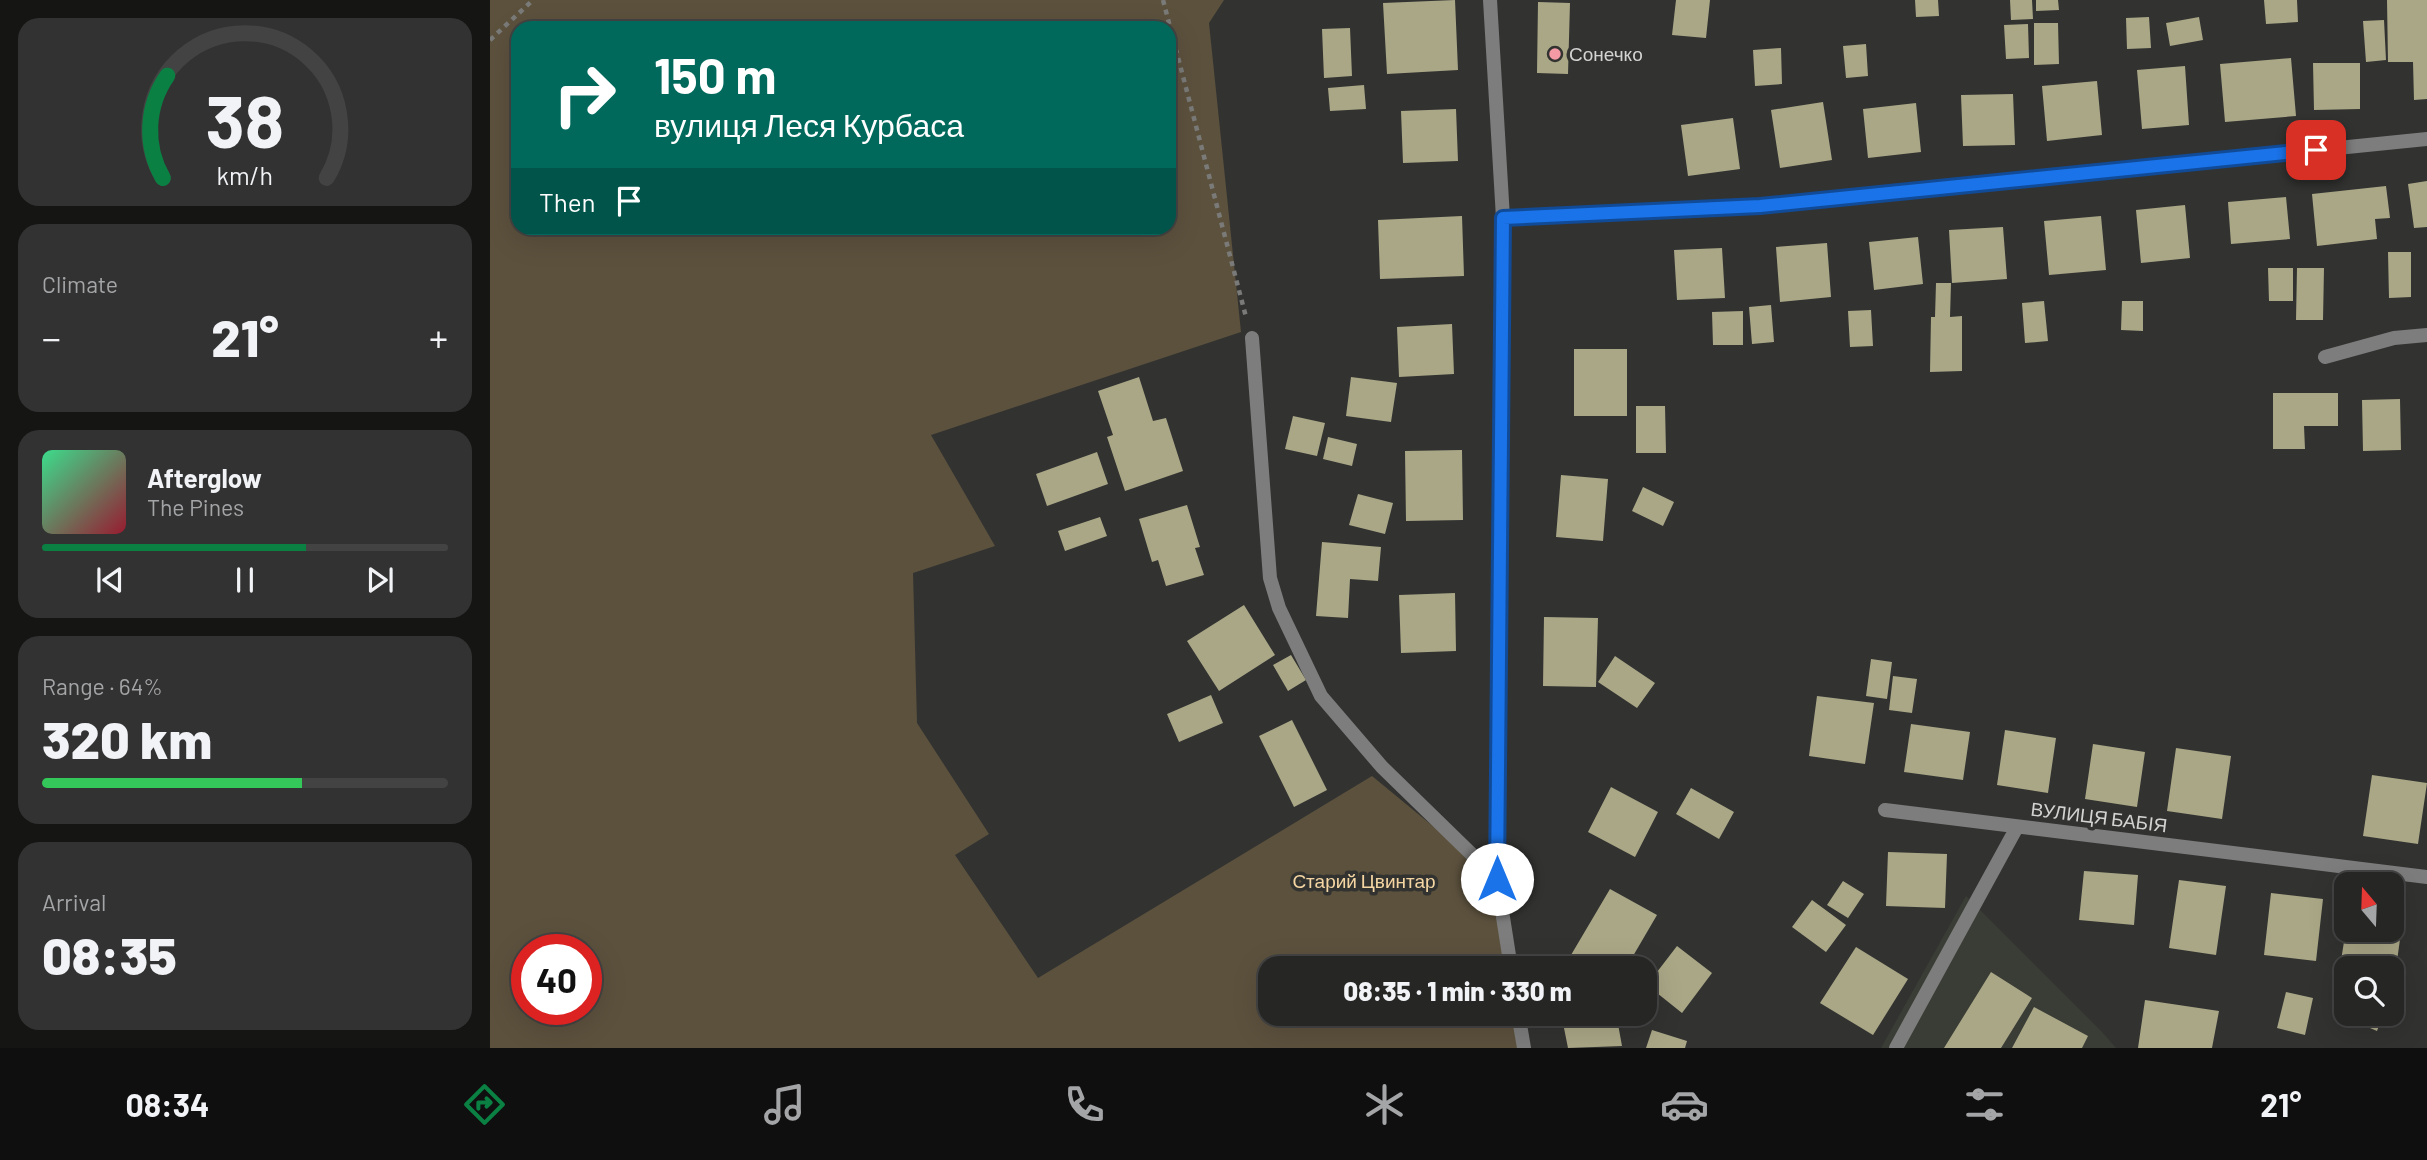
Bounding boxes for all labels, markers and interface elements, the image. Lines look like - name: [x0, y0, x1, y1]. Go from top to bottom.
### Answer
- place label: Сонечко: [1569, 42, 1643, 65]
- text: 150 m: [654, 45, 776, 104]
- marker: Сонечко: [1547, 46, 1563, 62]
- icon: right: [539, 49, 630, 140]
- text: 38: [206, 75, 284, 163]
- text: вулиця Леся Курбаса: [654, 105, 964, 143]
- pin: [2286, 120, 2346, 180]
- icon: arrive: [2297, 131, 2335, 169]
- text: km/h: [217, 160, 273, 190]
- icon: arrive: [610, 182, 648, 220]
- text: Then: [539, 186, 596, 217]
- text: Climate: [42, 270, 118, 298]
- text: 21°: [211, 305, 279, 367]
- text: −: [42, 314, 61, 360]
- text: +: [429, 314, 448, 360]
- text: Afterglow: [147, 462, 262, 493]
- text: The Pines: [147, 493, 244, 521]
- icon: previous: [91, 561, 129, 599]
- icon: pause: [226, 561, 264, 599]
- icon: next: [361, 561, 399, 599]
- text: Range · 64%: [42, 672, 163, 700]
- text: 320 km: [42, 707, 212, 769]
- street label: ВУЛИЦЯ БАБІЯ: [2029, 797, 2169, 836]
- position arrow: [1460, 842, 1534, 916]
- park label: Старий Цвинтар: [1292, 869, 1436, 892]
- north arrow: [2334, 872, 2404, 942]
- map controls: [2334, 872, 2404, 1026]
- text: Arrival: [42, 888, 106, 916]
- text: 08:35: [42, 923, 177, 985]
- speed limit sign: 40: [511, 934, 602, 1025]
- button: search: [2334, 956, 2404, 1026]
- text: 08:35 · 1 min · 330 m: [1343, 975, 1572, 1006]
- icon: directions: [460, 1080, 509, 1129]
- icon: music: [760, 1080, 809, 1129]
- icon: phone: [1060, 1080, 1109, 1129]
- icon: climate: [1360, 1080, 1409, 1129]
- icon: car: [1660, 1080, 1709, 1129]
- icon: filters: [1960, 1080, 2009, 1129]
- text: 08:34: [126, 1085, 209, 1123]
- text: 21°: [2260, 1085, 2301, 1123]

